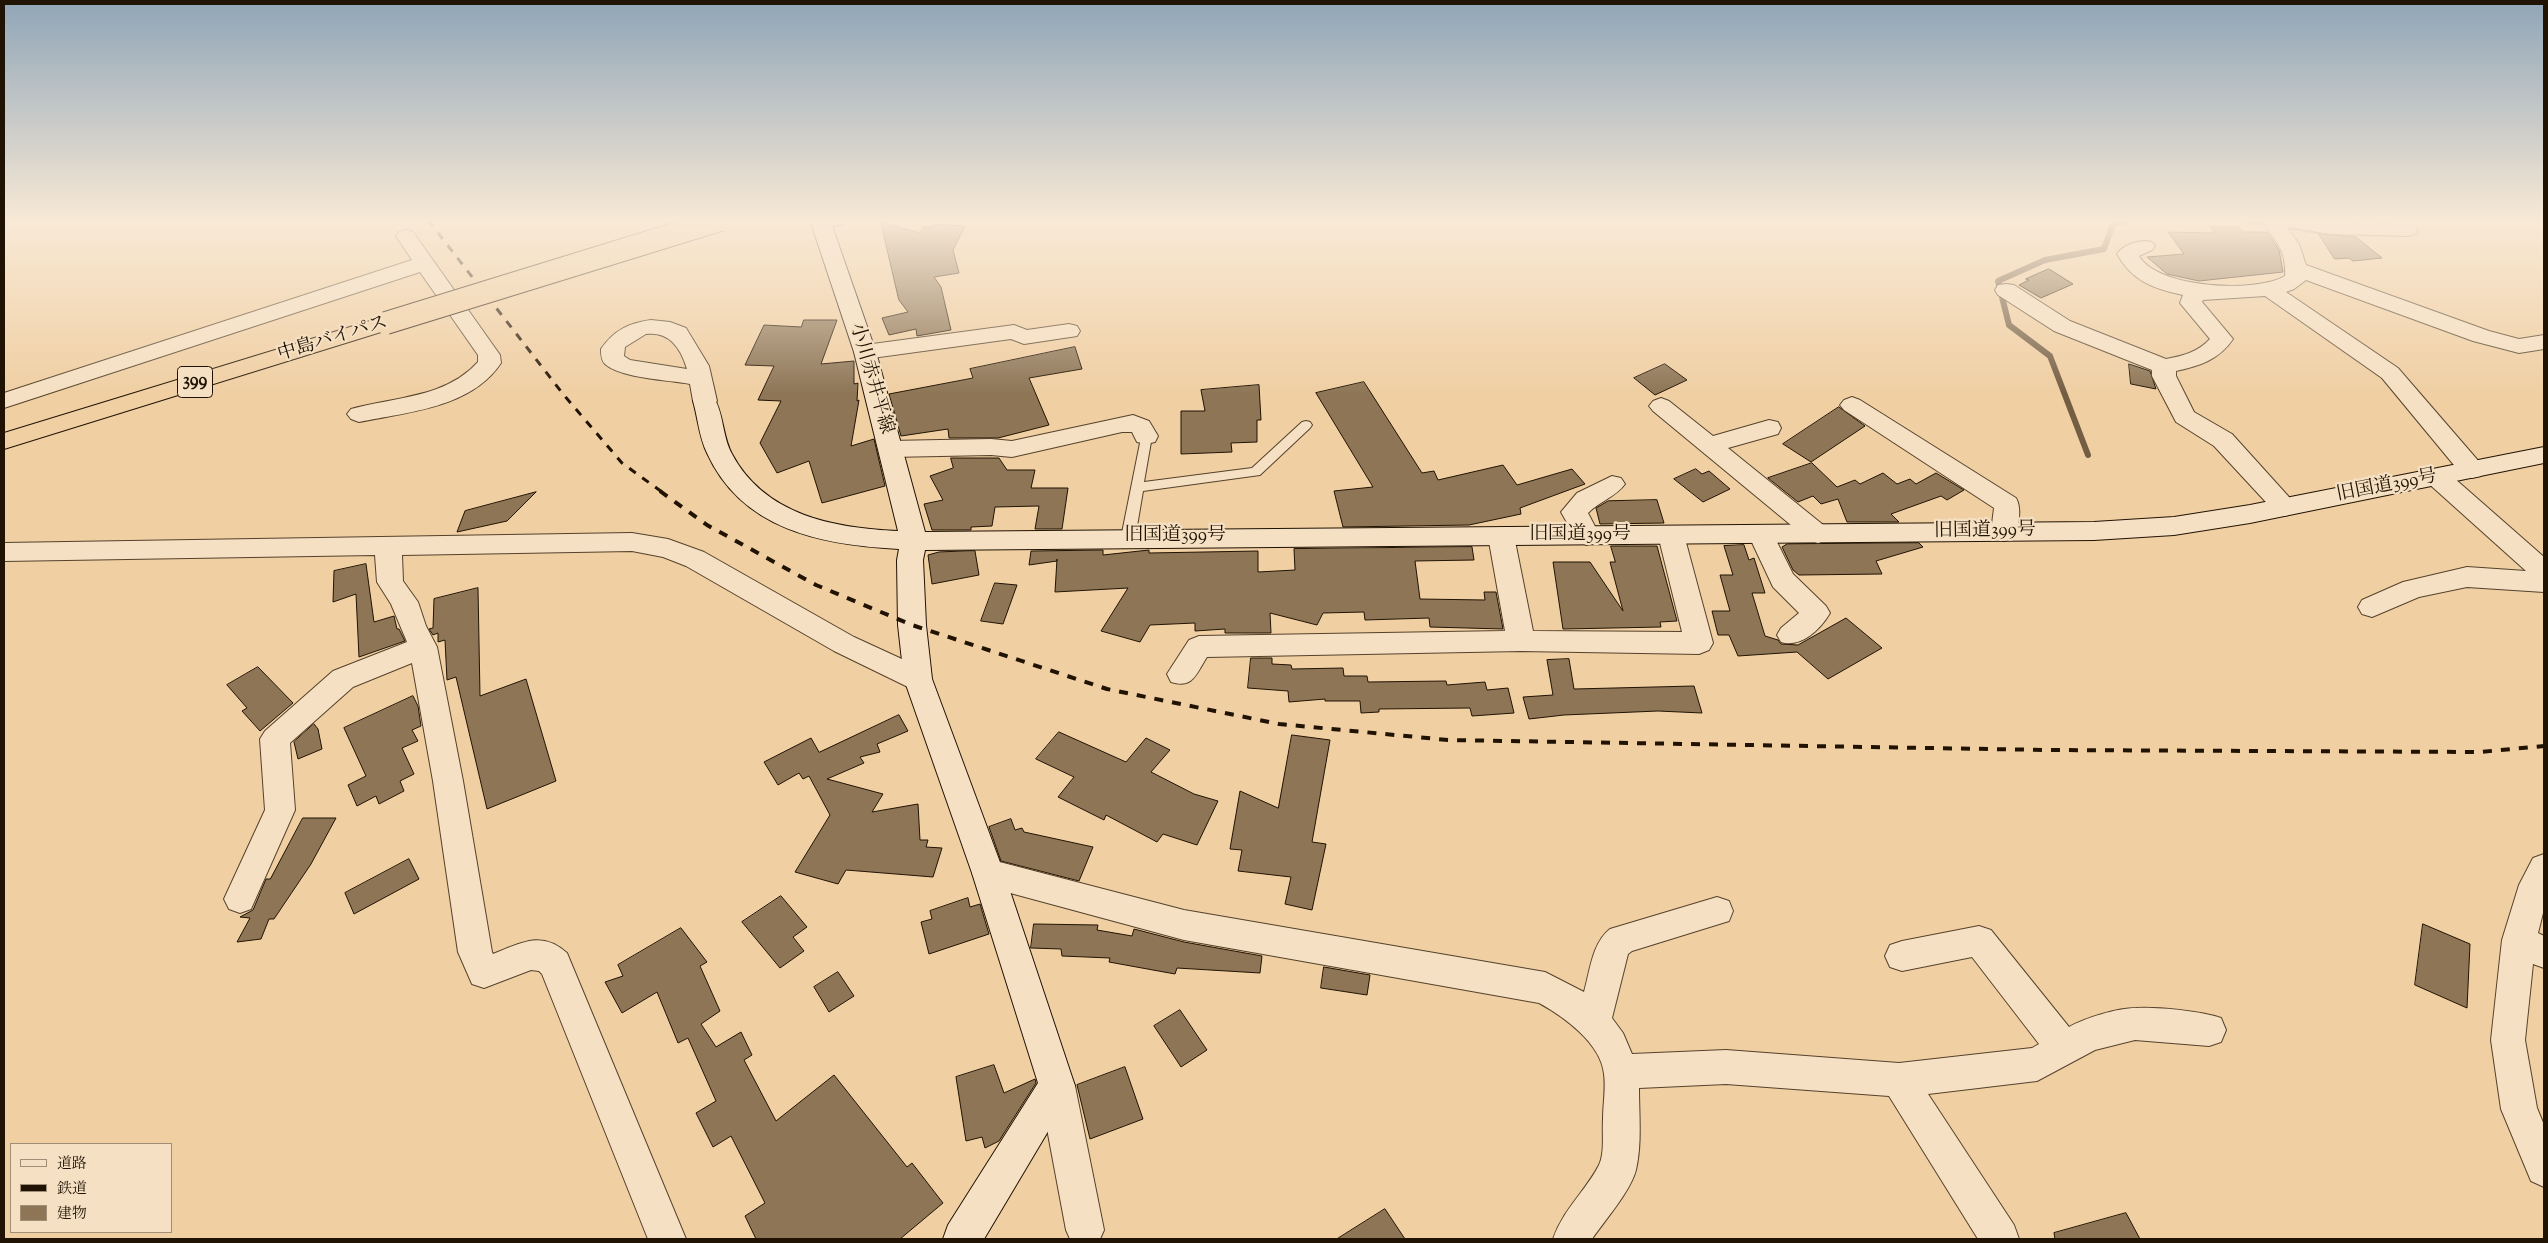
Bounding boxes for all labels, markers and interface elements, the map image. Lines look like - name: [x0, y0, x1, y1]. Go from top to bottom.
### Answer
- street label: 中島バイパス: [275, 312, 391, 368]
- street label: 小川赤井平線: [843, 321, 897, 437]
- road number: 399: [178, 367, 212, 398]
- street label: 旧国道399号: [2335, 466, 2439, 508]
- street label: 旧国道399号: [1934, 520, 2036, 544]
- street label: 旧国道399号: [1529, 525, 1631, 547]
- street label: 旧国道399号: [1124, 526, 1226, 548]
- legend: [10, 1143, 172, 1233]
- text: 道路: [57, 1154, 87, 1175]
- text: 鉄道: [57, 1179, 87, 1200]
- text: 建物: [57, 1204, 87, 1225]

